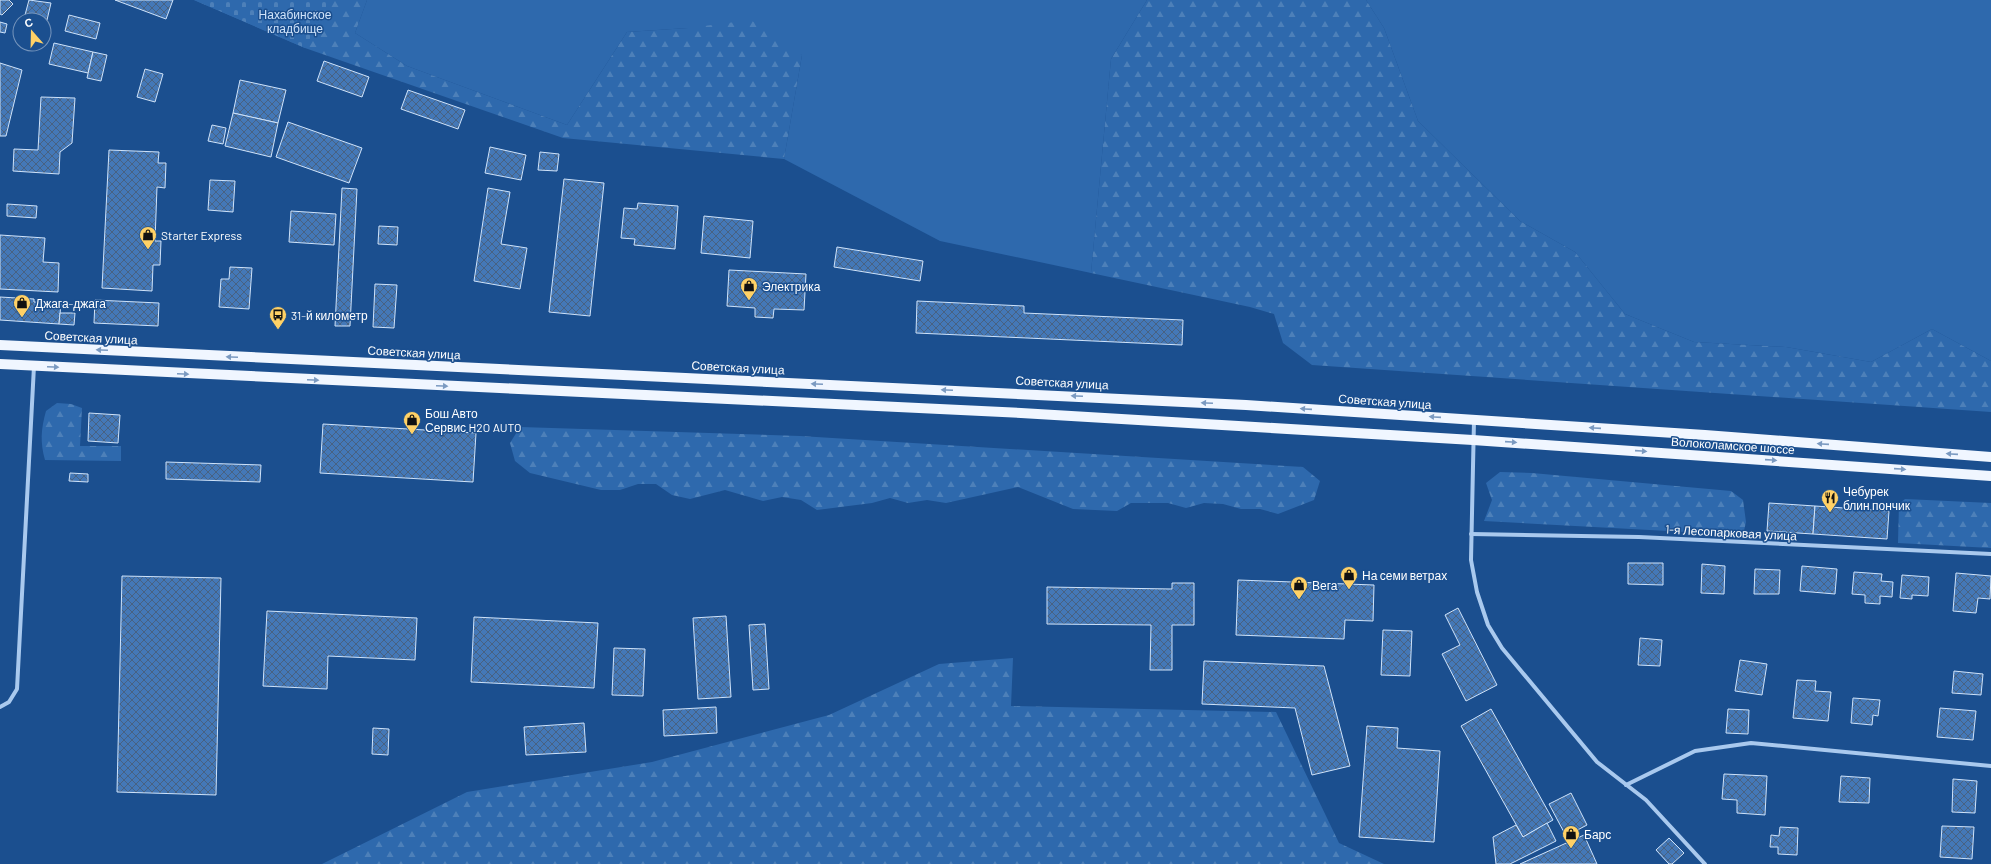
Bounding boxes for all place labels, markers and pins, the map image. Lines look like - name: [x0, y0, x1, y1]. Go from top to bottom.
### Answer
- shop icon: Starter Express: [138, 225, 158, 250]
- place label: Starter Express: [161, 228, 242, 242]
- shop icon: Электрика: [739, 276, 759, 301]
- place label: Электрика: [762, 279, 821, 294]
- shop icon: Джага-джага: [12, 293, 32, 318]
- place label: Джага-джага: [35, 296, 106, 311]
- bus stop icon: 31-й километр: [268, 305, 288, 330]
- place label: 31-й километр: [291, 308, 368, 323]
- place label: Бош Авто Сервис H2O AUTO: [425, 406, 521, 435]
- shop icon: Бош Авто Сервис H2O AUTO: [402, 410, 422, 435]
- place label: Чебурек блин пончик: [1843, 484, 1911, 512]
- restaurant icon: Чебурек блин пончик: [1820, 488, 1840, 513]
- shop icon: На семи ветрах: [1339, 565, 1359, 590]
- place label: На семи ветрах: [1362, 568, 1447, 583]
- shop icon: Вега: [1289, 575, 1309, 600]
- place label: Вега: [1312, 578, 1338, 592]
- shop icon: Барс: [1561, 824, 1581, 849]
- place label: Барс: [1584, 827, 1611, 842]

